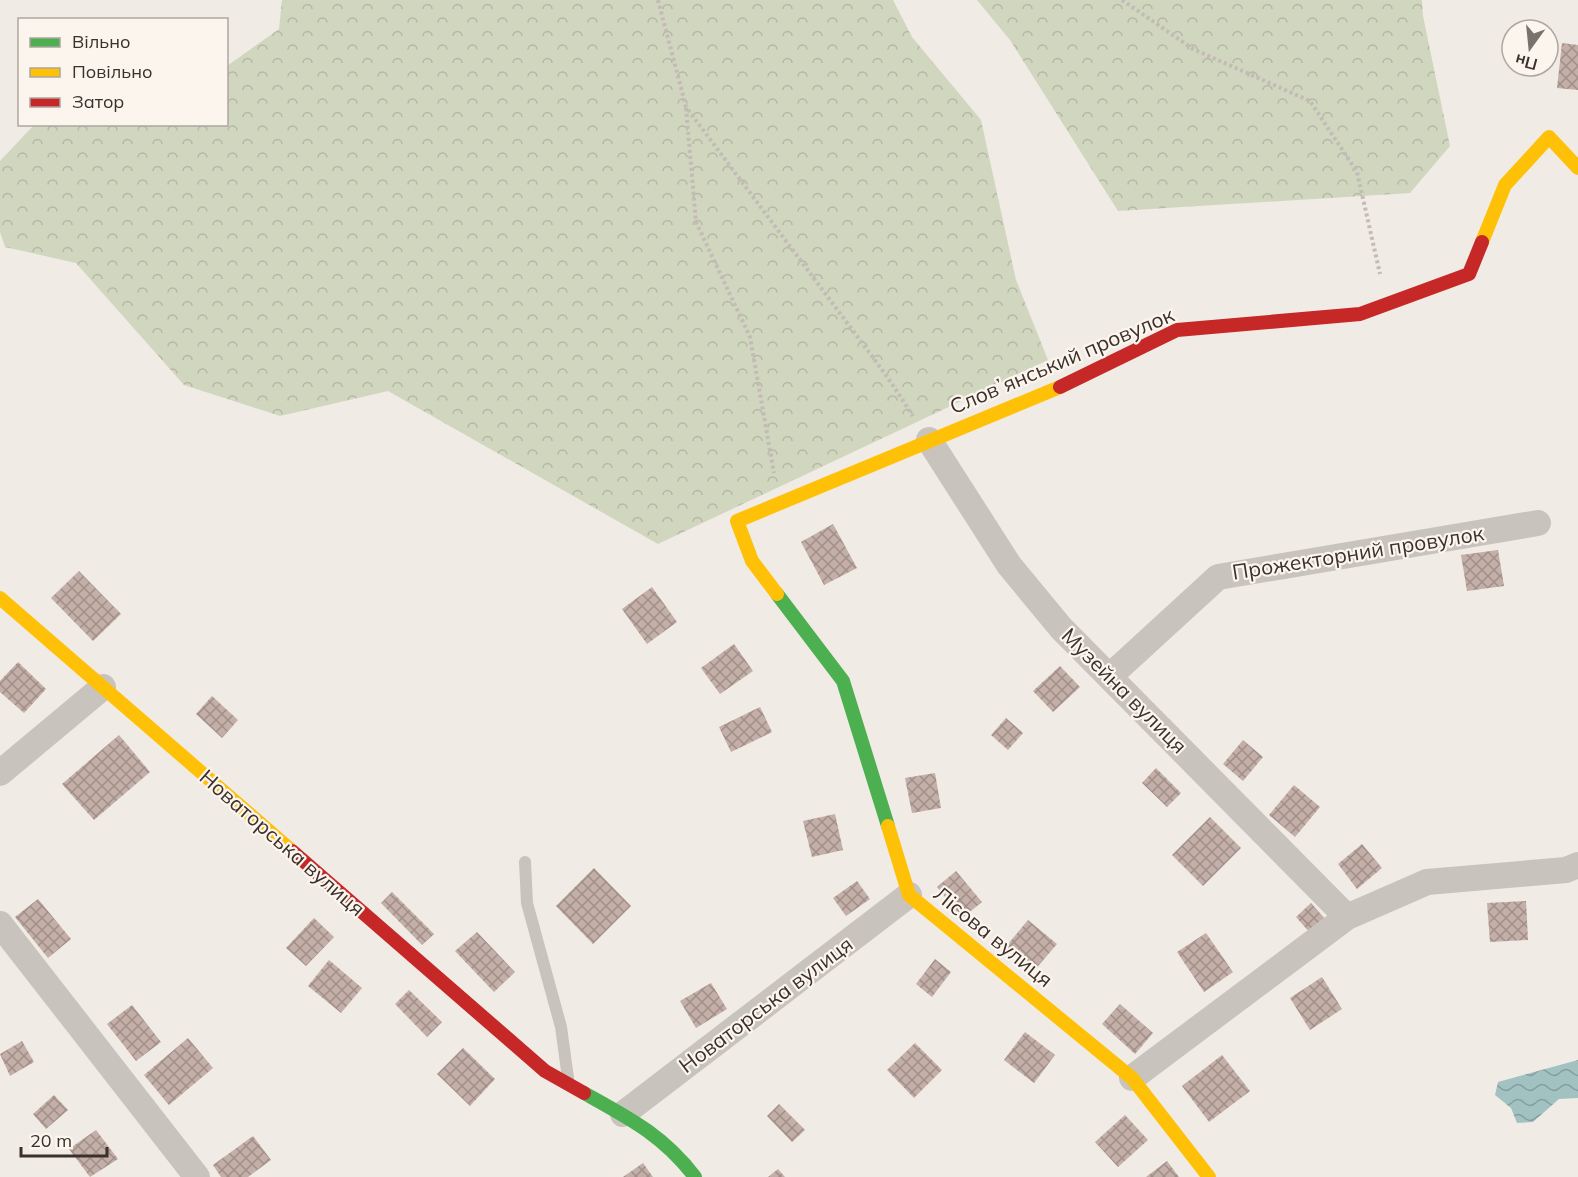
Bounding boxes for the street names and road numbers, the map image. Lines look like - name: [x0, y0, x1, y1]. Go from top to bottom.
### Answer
- street label: Словʼянський провулок: [946, 301, 1178, 419]
- street label: Прожекторний провулок: [1230, 519, 1486, 585]
- street label: Музейна вулиця: [1057, 622, 1193, 758]
- street label: Новаторська вулиця: [195, 763, 371, 921]
- street label: Лісова вулиця: [929, 880, 1058, 992]
- street label: Новаторська вулиця: [673, 930, 857, 1078]

